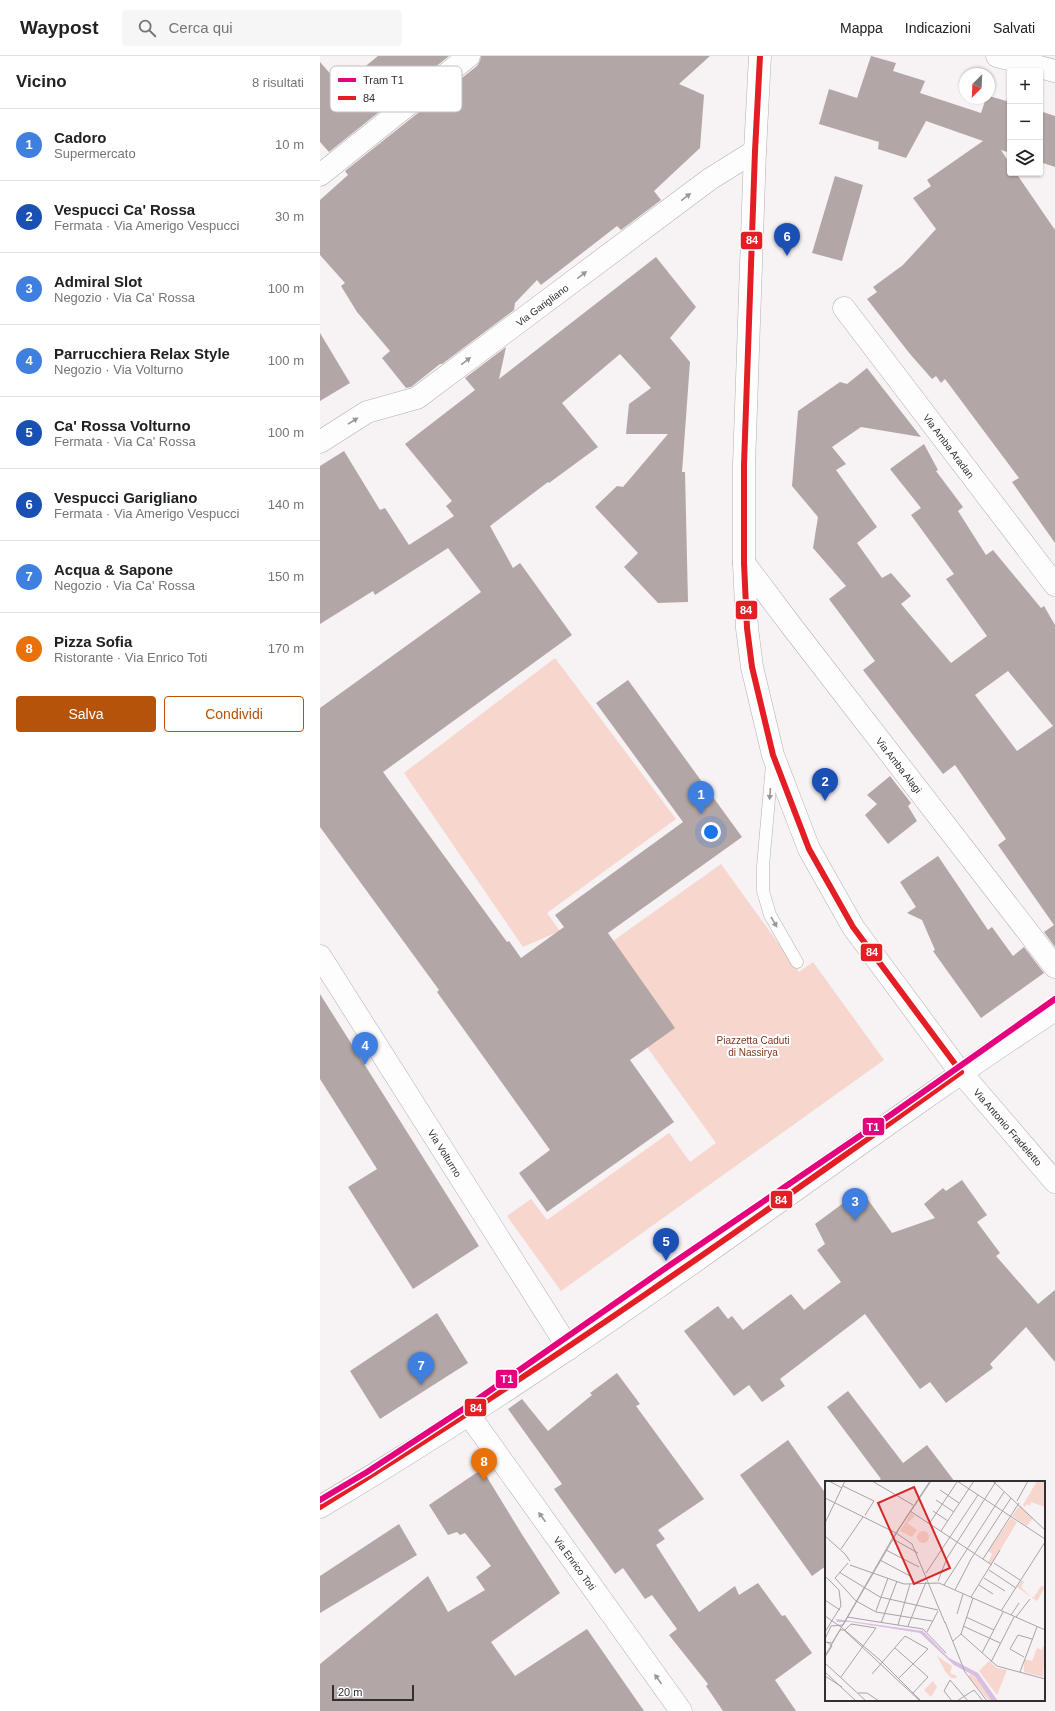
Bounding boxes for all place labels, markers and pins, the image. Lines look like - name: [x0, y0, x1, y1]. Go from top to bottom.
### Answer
- pin: 6: [774, 223, 800, 256]
- pin: 2: [812, 768, 838, 801]
- pin: 1: [688, 781, 714, 814]
- pin: 4: [352, 1032, 378, 1065]
- pin: 3: [842, 1188, 868, 1221]
- pin: 5: [653, 1228, 679, 1261]
- pin: 7: [408, 1352, 434, 1385]
- pin: 8: [471, 1448, 497, 1481]

